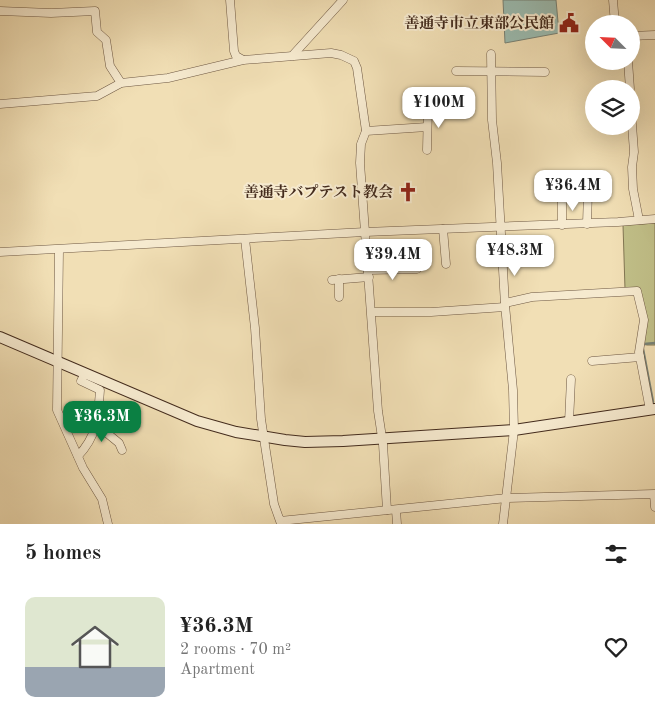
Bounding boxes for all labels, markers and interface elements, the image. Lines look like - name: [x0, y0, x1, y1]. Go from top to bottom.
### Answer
- public building icon: 善通寺市立東部公民館: [558, 12, 580, 34]
- place label: 善通寺市立東部公民館: [404, 15, 554, 32]
- north arrow: [585, 15, 640, 70]
- map controls: [585, 15, 640, 135]
- button: layers: [585, 80, 640, 135]
- pin: ¥100M: [404, 86, 474, 129]
- text: ¥100M: [413, 95, 465, 111]
- pin: ¥36.4M: [532, 170, 614, 212]
- text: ¥36.4M: [545, 178, 601, 194]
- church icon: 善通寺バプテスト教会: [397, 181, 419, 203]
- place label: 善通寺バプテスト教会: [244, 184, 393, 201]
- pin: ¥48.3M: [474, 234, 556, 277]
- pin: ¥39.4M: [352, 238, 434, 281]
- text: ¥48.3M: [487, 243, 543, 259]
- text: ¥39.4M: [365, 247, 421, 263]
- pin: ¥36.3M: [61, 400, 143, 443]
- text: ¥36.3M: [74, 409, 130, 425]
- icon: filters: [602, 540, 630, 568]
- text: 5 homes: [25, 543, 101, 564]
- text: ¥36.3M: [180, 616, 253, 637]
- icon: home: [65, 617, 125, 677]
- icon: heart: [602, 633, 630, 661]
- text: 2 rooms · 70 m²: [180, 642, 291, 658]
- text: Apartment: [180, 662, 255, 678]

